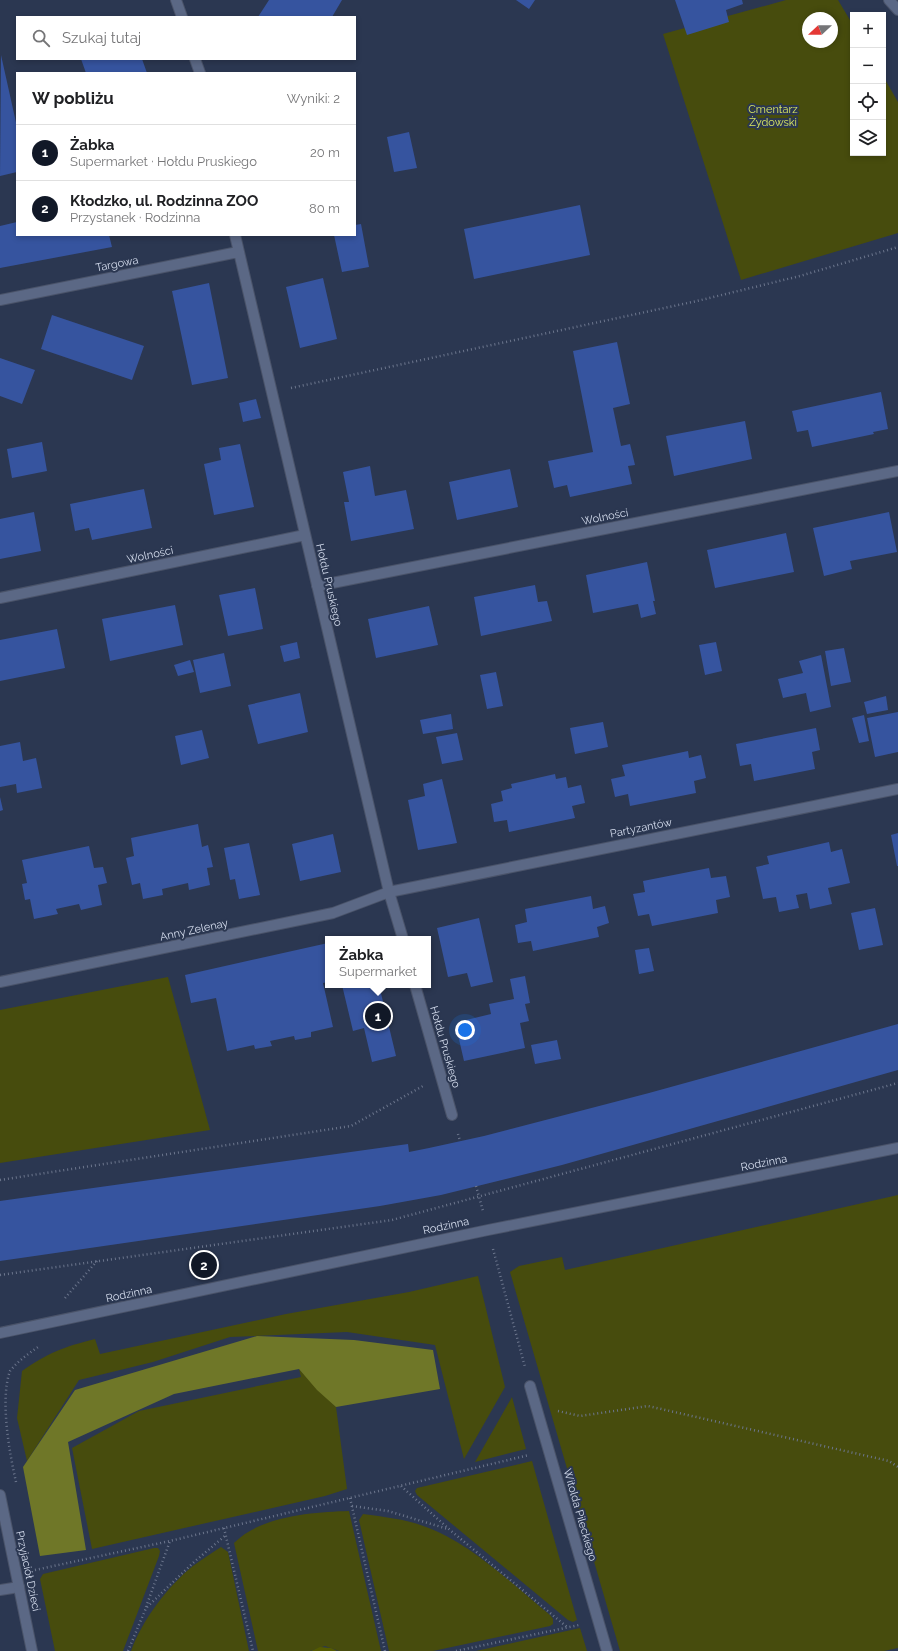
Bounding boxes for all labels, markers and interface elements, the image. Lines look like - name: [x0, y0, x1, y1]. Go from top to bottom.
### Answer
- north arrow: [802, 12, 838, 48]
- map controls: [850, 12, 886, 156]
- button: +: [850, 12, 886, 48]
- search box: [16, 16, 356, 60]
- icon: search: [30, 27, 52, 49]
- text: Szukaj tutaj: [62, 29, 141, 47]
- button: −: [850, 48, 886, 84]
- button: locate: [850, 84, 886, 120]
- text: W pobliżu: [32, 88, 114, 108]
- text: Wyniki: 2: [287, 91, 340, 106]
- park label: Cmentarz Żydowski: [748, 103, 798, 129]
- button: layers: [850, 120, 886, 156]
- text: Żabka: [70, 136, 114, 154]
- text: 1: [42, 145, 48, 160]
- text: 20 m: [310, 145, 340, 160]
- text: Supermarket · Hołdu Pruskiego: [70, 154, 257, 169]
- text: Kłodzko, ul. Rodzinna ZOO: [70, 192, 258, 210]
- text: 2: [41, 201, 49, 216]
- text: 80 m: [309, 201, 340, 216]
- text: Przystanek · Rodzinna: [70, 210, 200, 225]
- street label: Targowa: [95, 253, 139, 275]
- street label: Wolności: [581, 506, 629, 528]
- street label: Hołdu Pruskiego: [313, 542, 345, 628]
- street label: Wolności: [126, 544, 174, 566]
- street label: Partyzantów: [609, 816, 673, 840]
- street label: Anny Zelenay: [159, 916, 229, 944]
- popup: [325, 936, 431, 988]
- text: Żabka: [339, 946, 383, 964]
- text: Supermarket: [339, 964, 417, 979]
- pin: 1: [365, 1001, 391, 1031]
- street label: Hołdu Pruskiego: [427, 1005, 463, 1090]
- your location: [455, 1020, 475, 1040]
- street label: Rodzinna: [740, 1152, 788, 1174]
- street label: Rodzinna: [422, 1215, 470, 1237]
- pin: 2: [191, 1250, 217, 1280]
- street label: Rodzinna: [105, 1283, 153, 1305]
- street label: Witolda Pileckiego: [561, 1467, 600, 1563]
- street label: Przyjaciół Dzieci: [13, 1530, 43, 1612]

